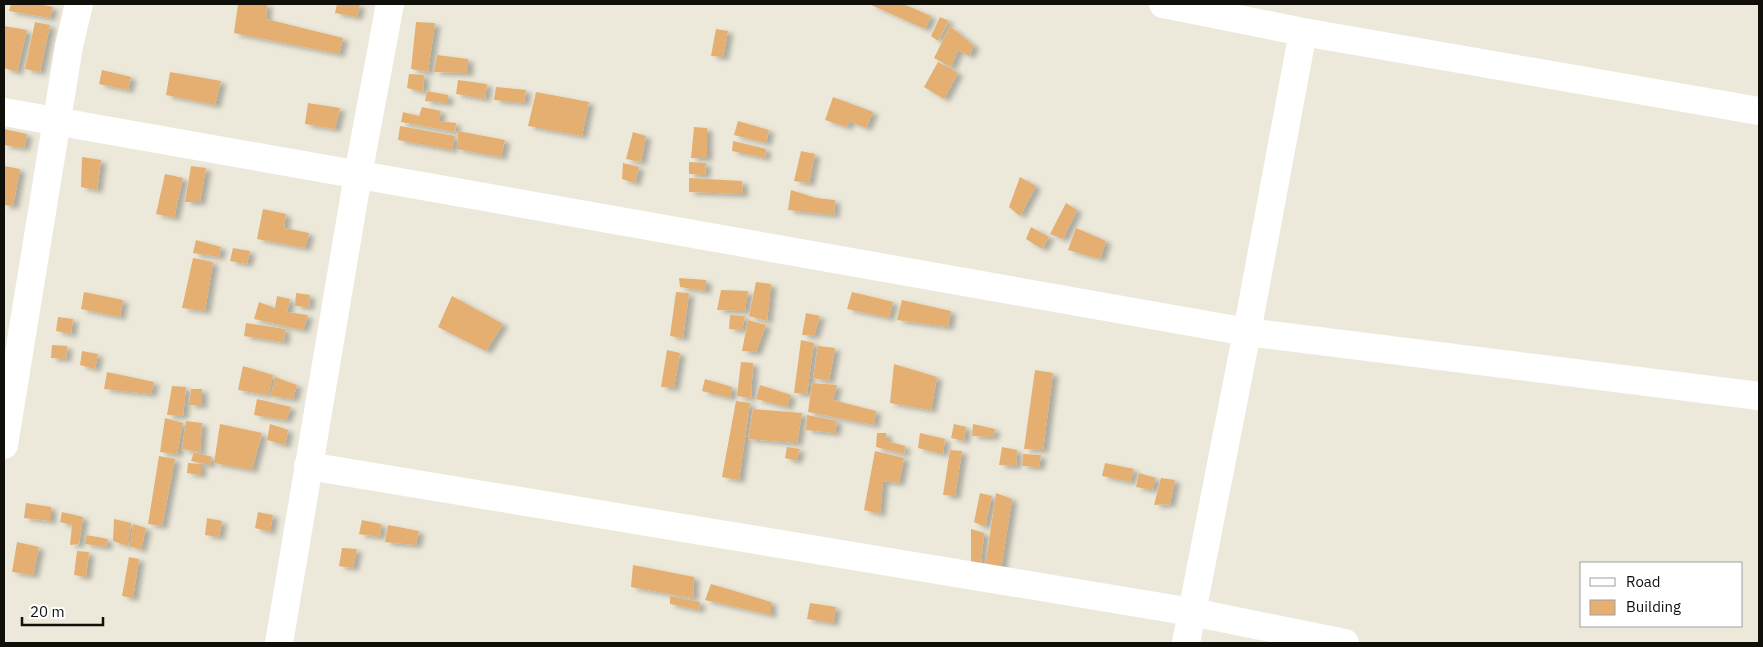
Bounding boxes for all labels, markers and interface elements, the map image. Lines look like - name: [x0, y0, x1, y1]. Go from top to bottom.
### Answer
- legend: [1580, 562, 1743, 627]
- text: Road: [1626, 572, 1661, 591]
- scale bar: [22, 594, 104, 626]
- text: Building: [1626, 597, 1681, 616]
- text: 20 m: [30, 602, 65, 621]

